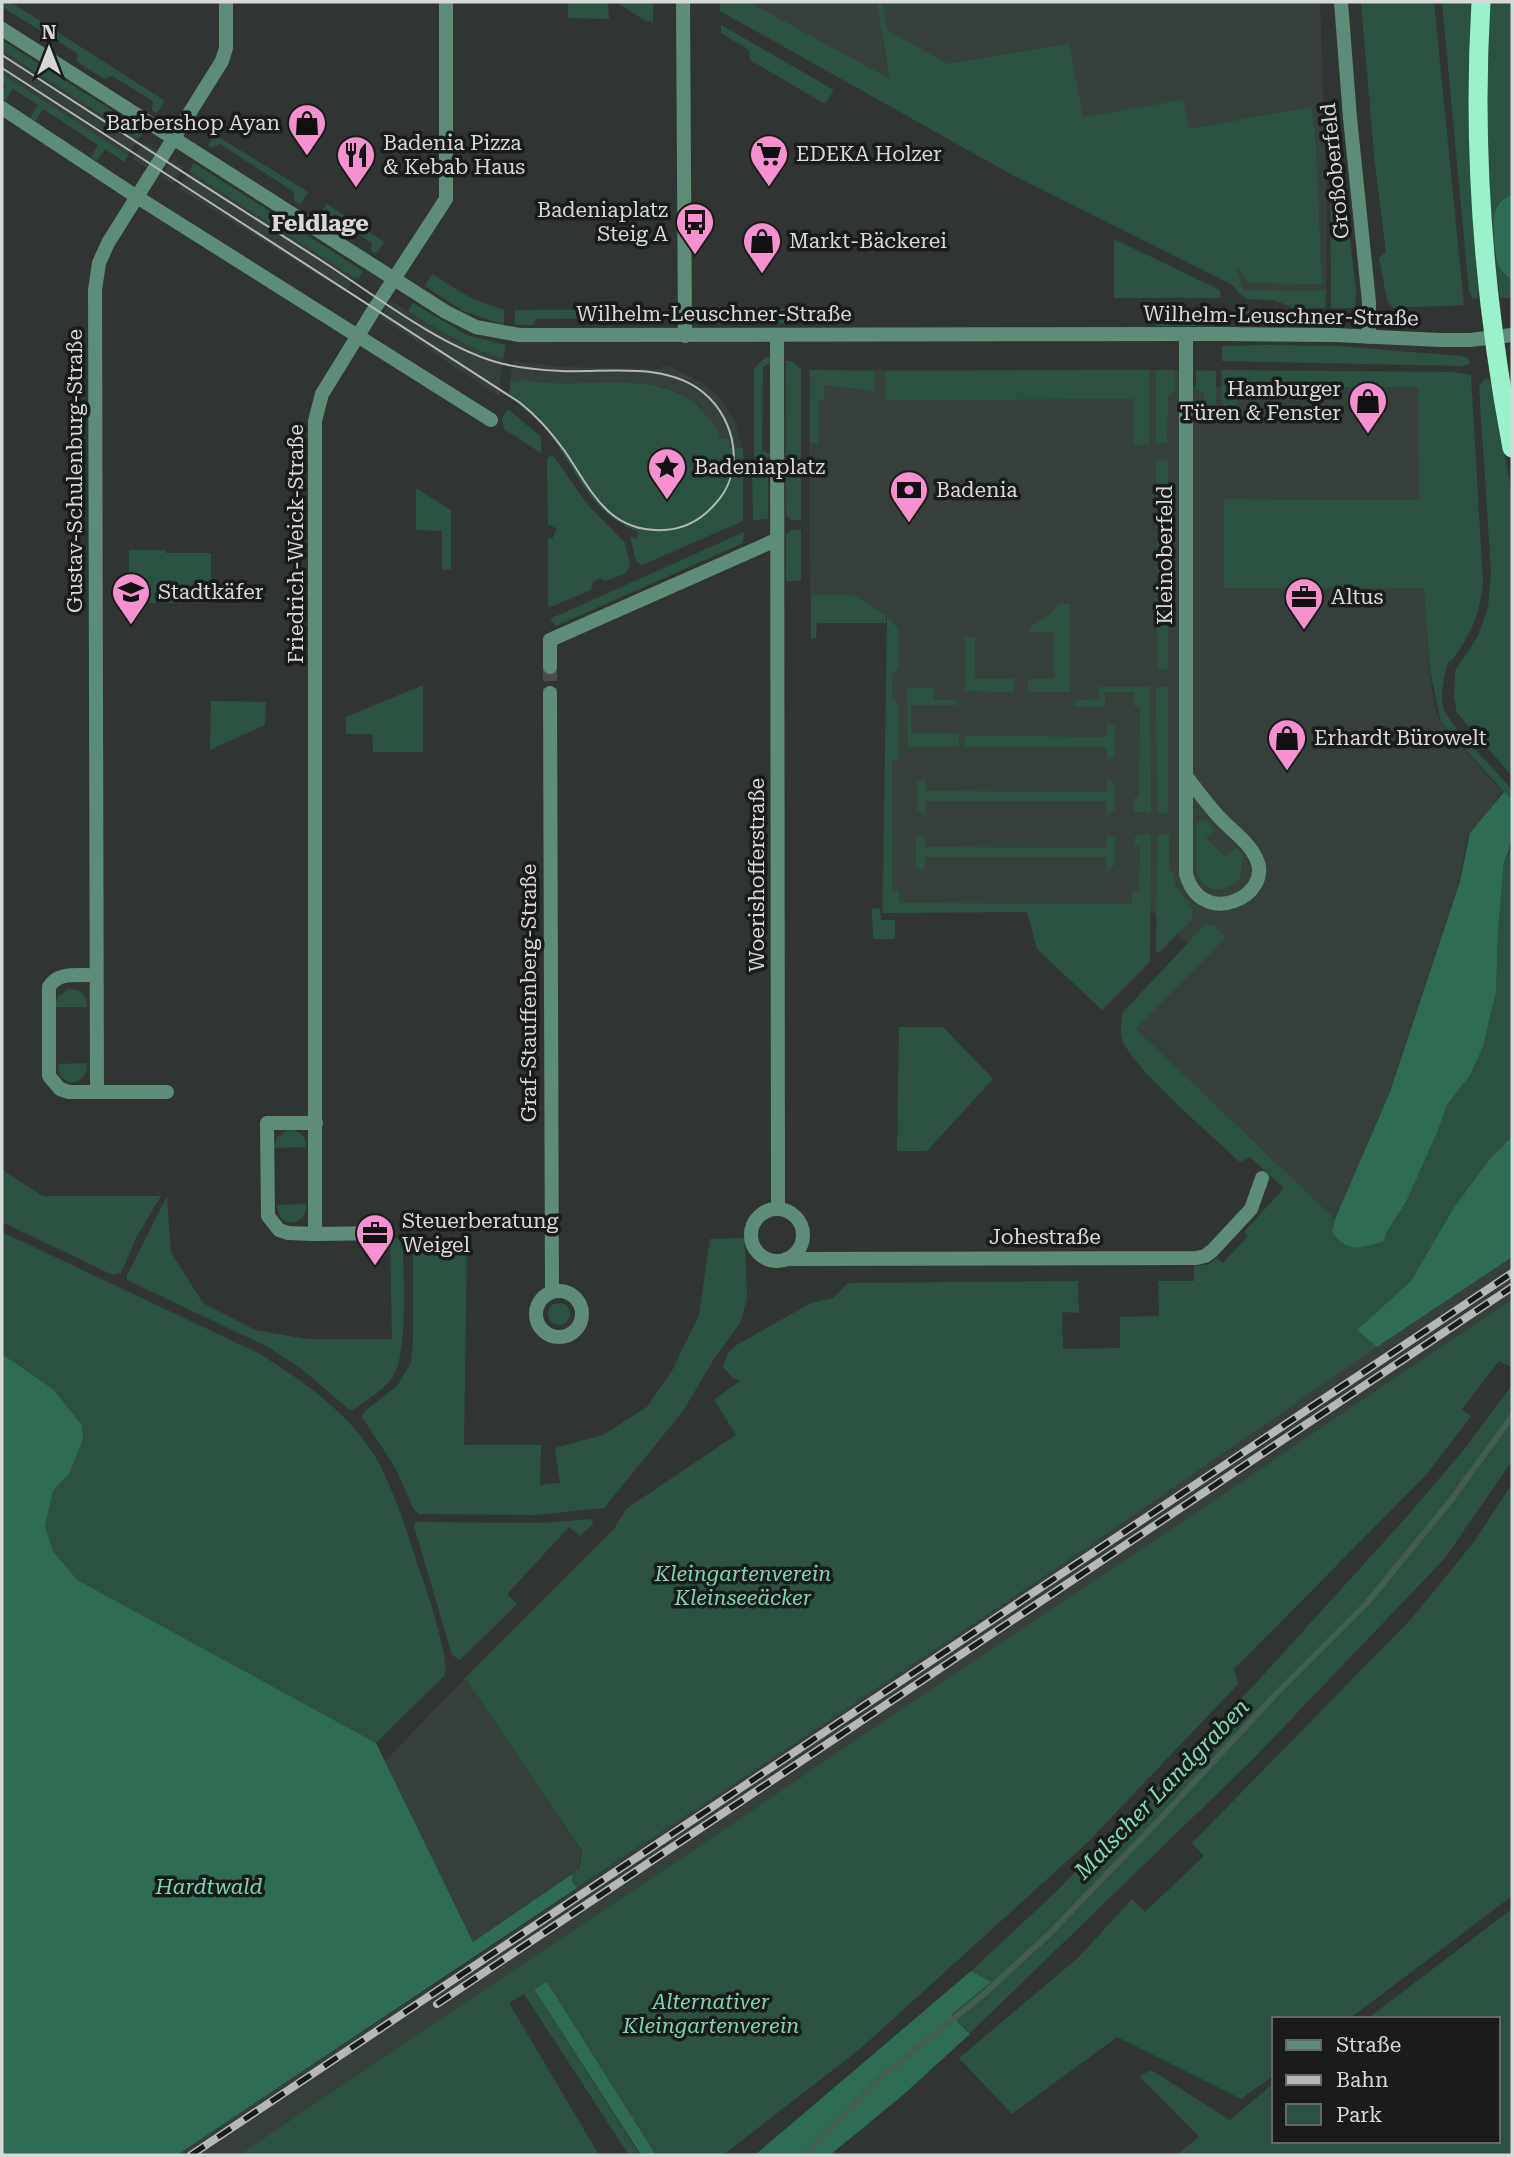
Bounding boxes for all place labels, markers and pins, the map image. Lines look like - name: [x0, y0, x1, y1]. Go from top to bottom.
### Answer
- shop icon: Barbershop Ayan: [286, 102, 328, 157]
- place label: Barbershop Ayan: [106, 111, 280, 135]
- place label: Badenia Pizza & Kebab Haus: [383, 131, 525, 179]
- supermarket icon: EDEKA Holzer: [748, 133, 790, 188]
- restaurant icon: Badenia Pizza & Kebab Haus: [335, 134, 377, 189]
- place label: EDEKA Holzer: [796, 142, 942, 166]
- place label: Badeniaplatz Steig A: [537, 198, 668, 246]
- bus stop icon: Badeniaplatz Steig A: [674, 201, 716, 256]
- shop icon: Markt-Bäckerei: [741, 220, 783, 275]
- place label: Markt-Bäckerei: [789, 229, 947, 253]
- place label: Hamburger Türen & Fenster: [1180, 377, 1341, 425]
- shop icon: Hamburger Türen & Fenster: [1347, 380, 1389, 435]
- place icon: Badeniaplatz: [646, 446, 688, 501]
- place label: Badeniaplatz: [694, 455, 825, 479]
- bank icon: Badenia: [888, 469, 930, 524]
- place label: Badenia: [936, 478, 1018, 502]
- school or university icon: Stadtkäfer: [110, 571, 152, 626]
- office icon: Altus: [1283, 576, 1325, 631]
- place label: Stadtkäfer: [158, 580, 264, 604]
- place label: Altus: [1331, 585, 1383, 609]
- shop icon: Erhardt Bürowelt: [1266, 717, 1308, 772]
- place label: Erhardt Bürowelt: [1314, 726, 1487, 750]
- place label: Steuerberatung Weigel: [402, 1209, 559, 1257]
- office icon: Steuerberatung Weigel: [354, 1212, 396, 1267]

